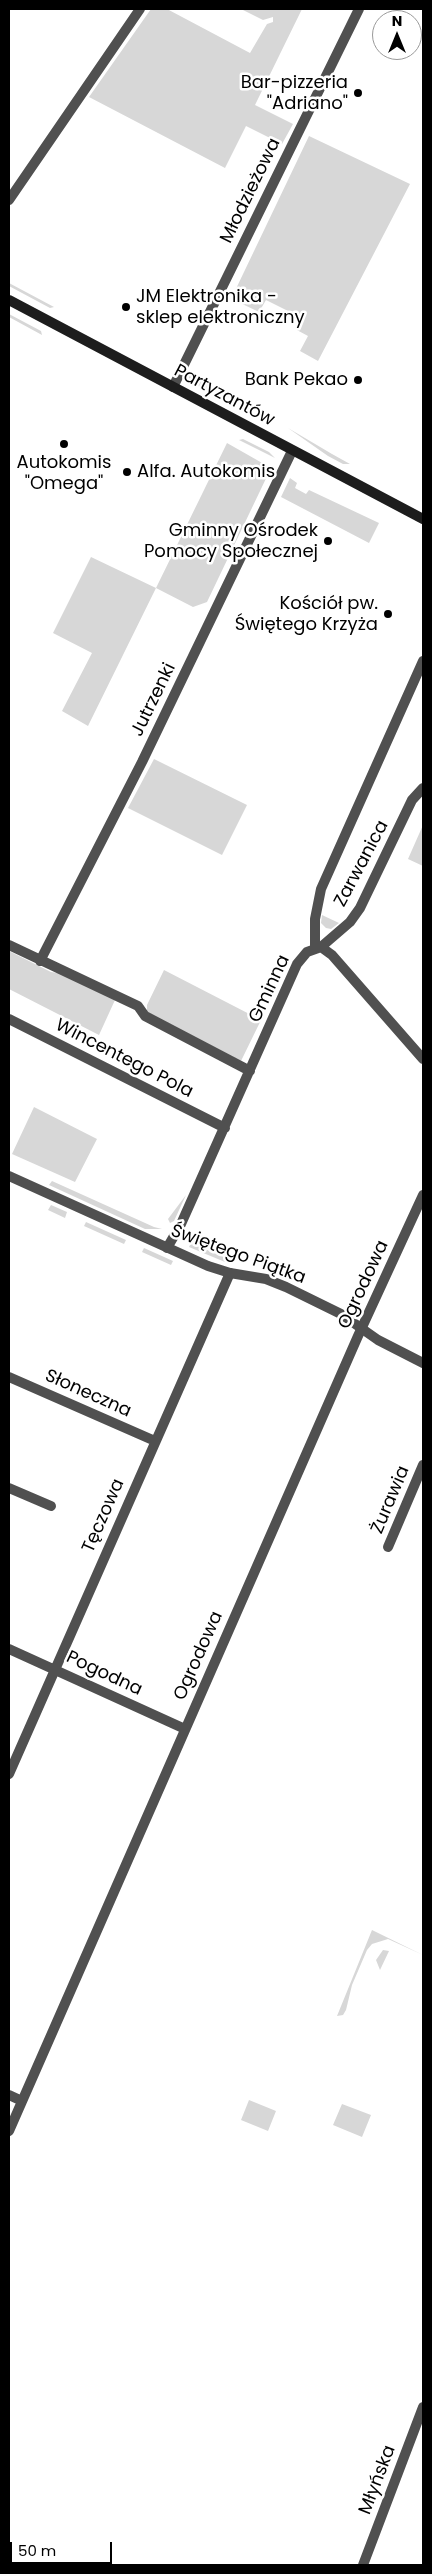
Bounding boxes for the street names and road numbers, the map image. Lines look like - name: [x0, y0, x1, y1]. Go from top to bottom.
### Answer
- street label: Młodzieżowa: [216, 135, 286, 247]
- street label: Partyzantów: [170, 360, 278, 432]
- street label: Jutrzenki: [127, 660, 181, 740]
- street label: Zarwanica: [330, 817, 394, 911]
- street label: Gminna: [245, 952, 295, 1026]
- street label: Wincentego Pola: [51, 1015, 197, 1103]
- street label: Świętego Piątka: [168, 1221, 308, 1289]
- street label: Ogrodowa: [334, 1237, 394, 1333]
- street label: Słoneczna: [42, 1365, 134, 1423]
- street label: Żurawia: [367, 1463, 415, 1537]
- street label: Tęczowa: [78, 1476, 130, 1556]
- street label: Ogrodowa: [170, 1608, 228, 1704]
- street label: Pogodna: [63, 1647, 145, 1701]
- street label: Młyńska: [355, 2442, 401, 2518]

